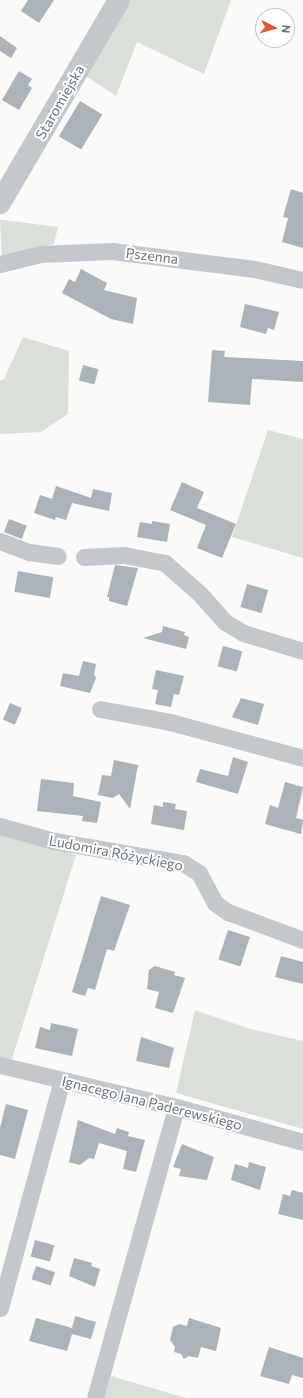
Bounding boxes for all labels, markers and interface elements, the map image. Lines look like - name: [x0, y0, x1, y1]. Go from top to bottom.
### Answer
- north arrow: [255, 8, 295, 48]
- text: N: [280, 24, 293, 34]
- street label: Staromiejska: [32, 62, 88, 142]
- street label: Pszenna: [125, 244, 179, 268]
- street label: Ludomira Różyckiego: [48, 832, 184, 874]
- street label: Ignacego Jana Paderewskiego: [60, 1072, 244, 1134]

